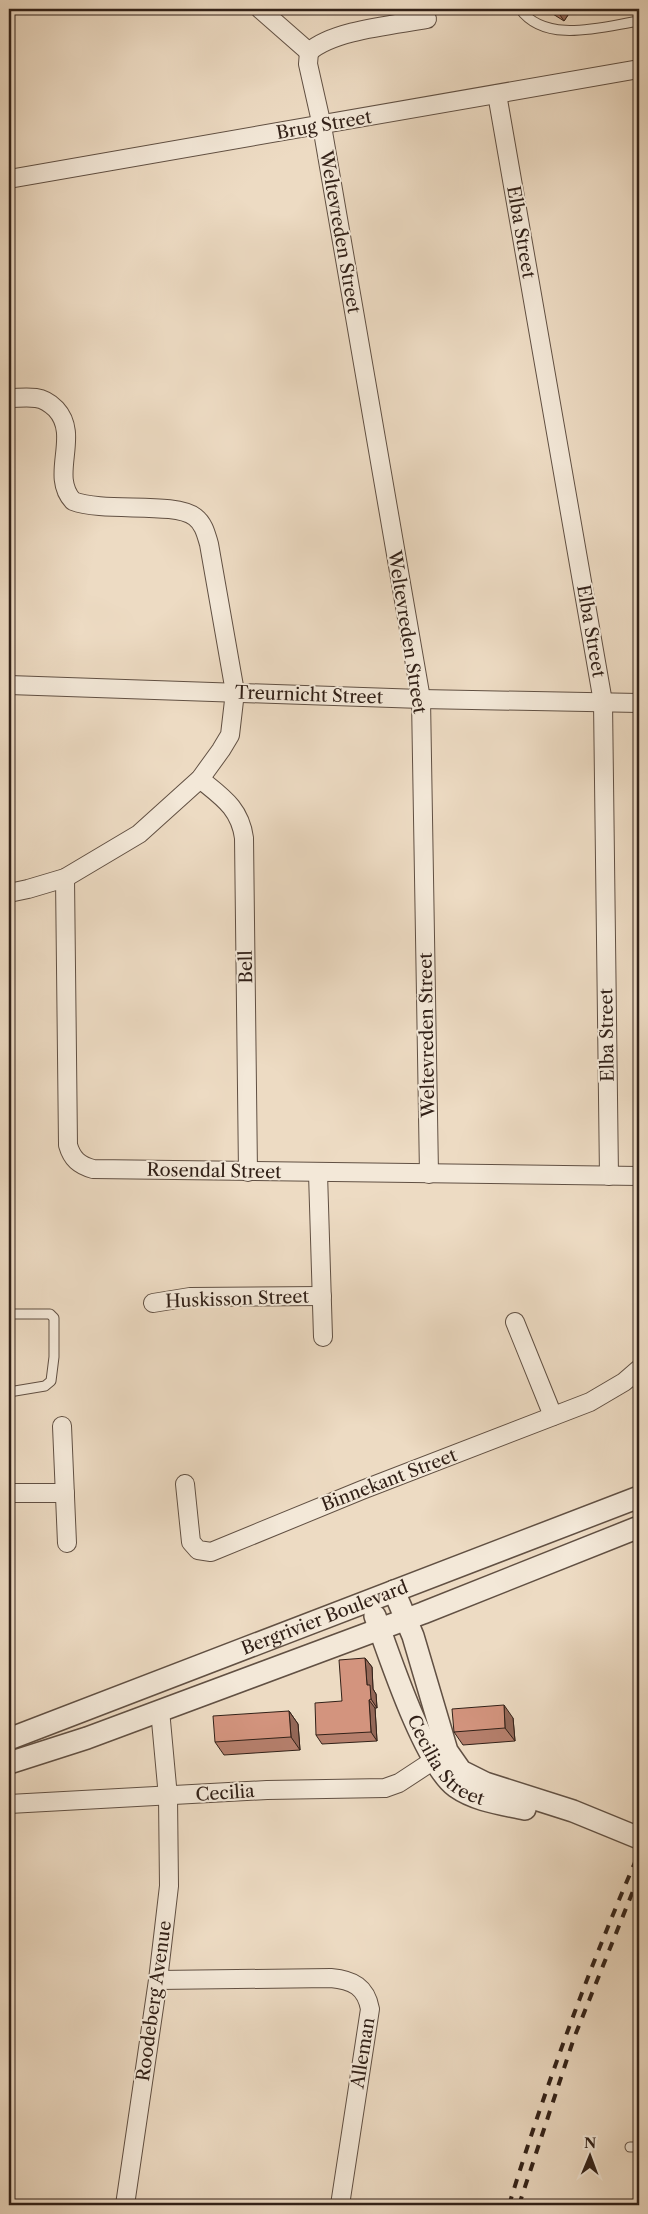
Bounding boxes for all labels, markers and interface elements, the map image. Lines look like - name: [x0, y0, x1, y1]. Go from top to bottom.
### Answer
- street label: Brug Street: [275, 106, 374, 144]
- street label: Weltevreden Street: [315, 148, 365, 316]
- street label: Elba Street: [502, 184, 540, 281]
- street label: Weltevreden Street: [383, 548, 431, 716]
- street label: Elba Street: [572, 583, 610, 680]
- street label: Treurnicht Street: [235, 681, 384, 709]
- street label: Bell: [235, 950, 257, 984]
- street label: Weltevreden Street: [415, 952, 439, 1119]
- street label: Elba Street: [595, 987, 619, 1082]
- street label: Rosendal Street: [146, 1159, 282, 1183]
- street label: Huskisson Street: [165, 1285, 310, 1313]
- street label: Binnekant Street: [318, 1444, 461, 1516]
- street label: Bergrivier Boulevard: [238, 1576, 411, 1660]
- street label: Cecilia Street: [402, 1711, 488, 1810]
- street label: Cecilia: [195, 1780, 256, 1806]
- street label: Roodeberg Avenue: [132, 1919, 176, 2083]
- street label: Alleman: [346, 2016, 379, 2091]
- north arrow: [566, 2132, 616, 2182]
- text: N: [584, 2134, 596, 2152]

